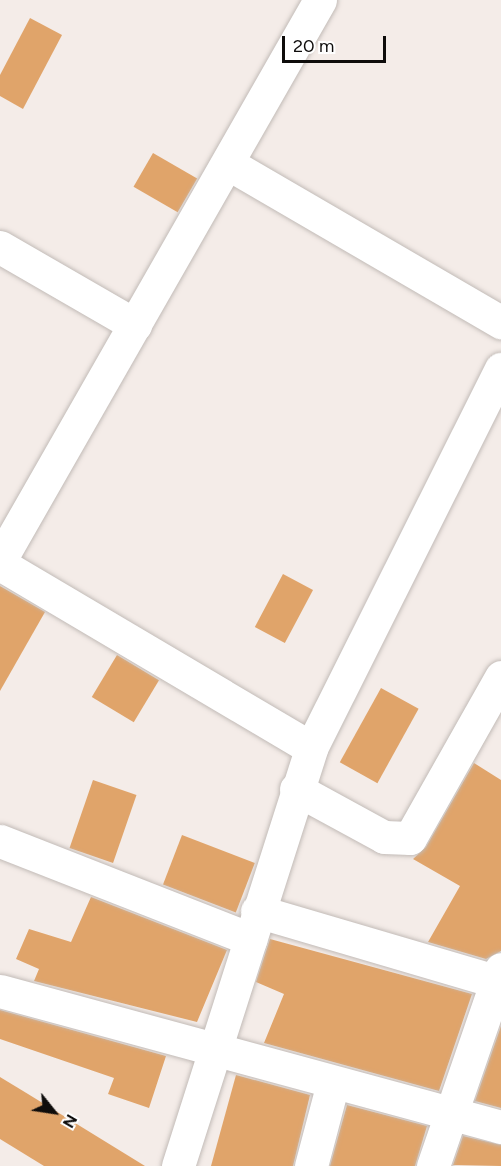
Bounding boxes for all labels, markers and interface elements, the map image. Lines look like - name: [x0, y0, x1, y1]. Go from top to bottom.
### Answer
- scale bar: [285, 24, 388, 62]
- text: 20 m: [293, 35, 334, 57]
- north arrow: [24, 1082, 84, 1142]
- text: N: [59, 1111, 81, 1131]

